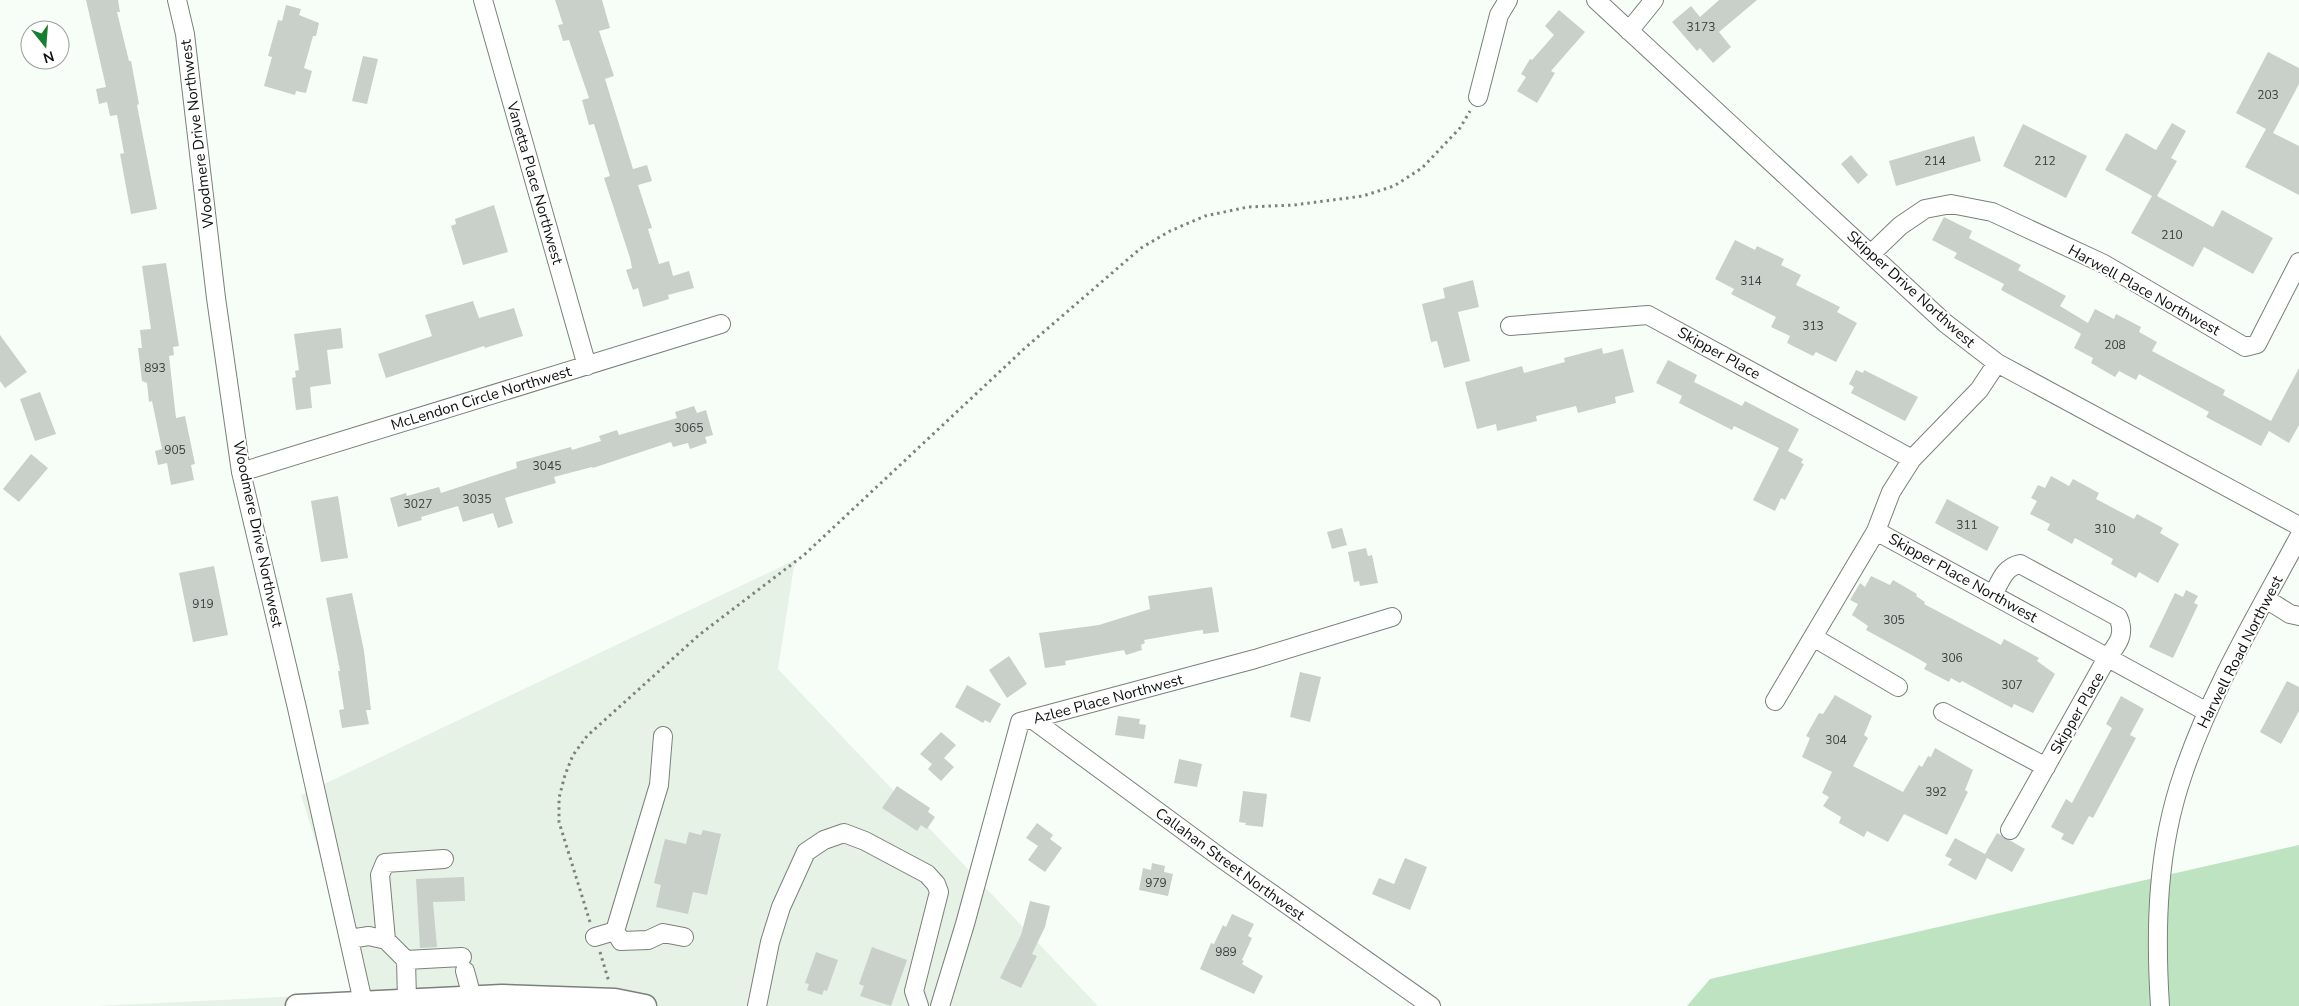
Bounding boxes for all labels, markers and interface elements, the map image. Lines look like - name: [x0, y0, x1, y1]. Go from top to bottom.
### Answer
- house number: 3173: [1687, 19, 1715, 35]
- north arrow: [20, 20, 70, 70]
- street label: Woodmere Drive Northwest: [175, 38, 219, 230]
- text: N: [41, 46, 56, 68]
- house number: 203: [2257, 87, 2279, 103]
- street label: Vanetta Place Northwest: [502, 98, 568, 267]
- house number: 214: [1924, 153, 1946, 169]
- house number: 212: [2034, 153, 2056, 169]
- street label: Skipper Drive Northwest: [1843, 226, 1980, 353]
- house number: 210: [2161, 227, 2183, 243]
- street label: Harwell Place Northwest: [2065, 240, 2224, 340]
- house number: 314: [1740, 273, 1762, 289]
- house number: 313: [1802, 318, 1824, 334]
- street label: Skipper Place: [1674, 322, 1764, 384]
- house number: 208: [2104, 337, 2126, 353]
- house number: 893: [144, 360, 166, 376]
- street label: McLendon Circle Northwest: [388, 361, 574, 435]
- house number: 3065: [675, 420, 703, 436]
- street label: Woodmere Drive Northwest: [228, 439, 288, 630]
- house number: 905: [164, 442, 186, 458]
- house number: 3045: [533, 458, 561, 474]
- house number: 3035: [463, 491, 491, 507]
- house number: 3027: [404, 496, 432, 512]
- house number: 311: [1956, 517, 1978, 533]
- house number: 310: [2094, 521, 2116, 537]
- street label: Skipper Place Northwest: [1885, 529, 2042, 628]
- street label: Harwell Road Northwest: [2193, 572, 2288, 732]
- house number: 919: [192, 596, 214, 612]
- house number: 305: [1883, 612, 1905, 628]
- house number: 306: [1941, 650, 1963, 666]
- street label: Skipper Place: [2045, 668, 2109, 758]
- street label: Azlee Place Northwest: [1031, 669, 1186, 729]
- house number: 307: [2001, 677, 2023, 693]
- house number: 304: [1825, 732, 1847, 748]
- house number: 392: [1925, 784, 1947, 800]
- street label: Callahan Street Northwest: [1151, 803, 1309, 925]
- house number: 979: [1145, 875, 1167, 891]
- house number: 989: [1215, 944, 1237, 960]

